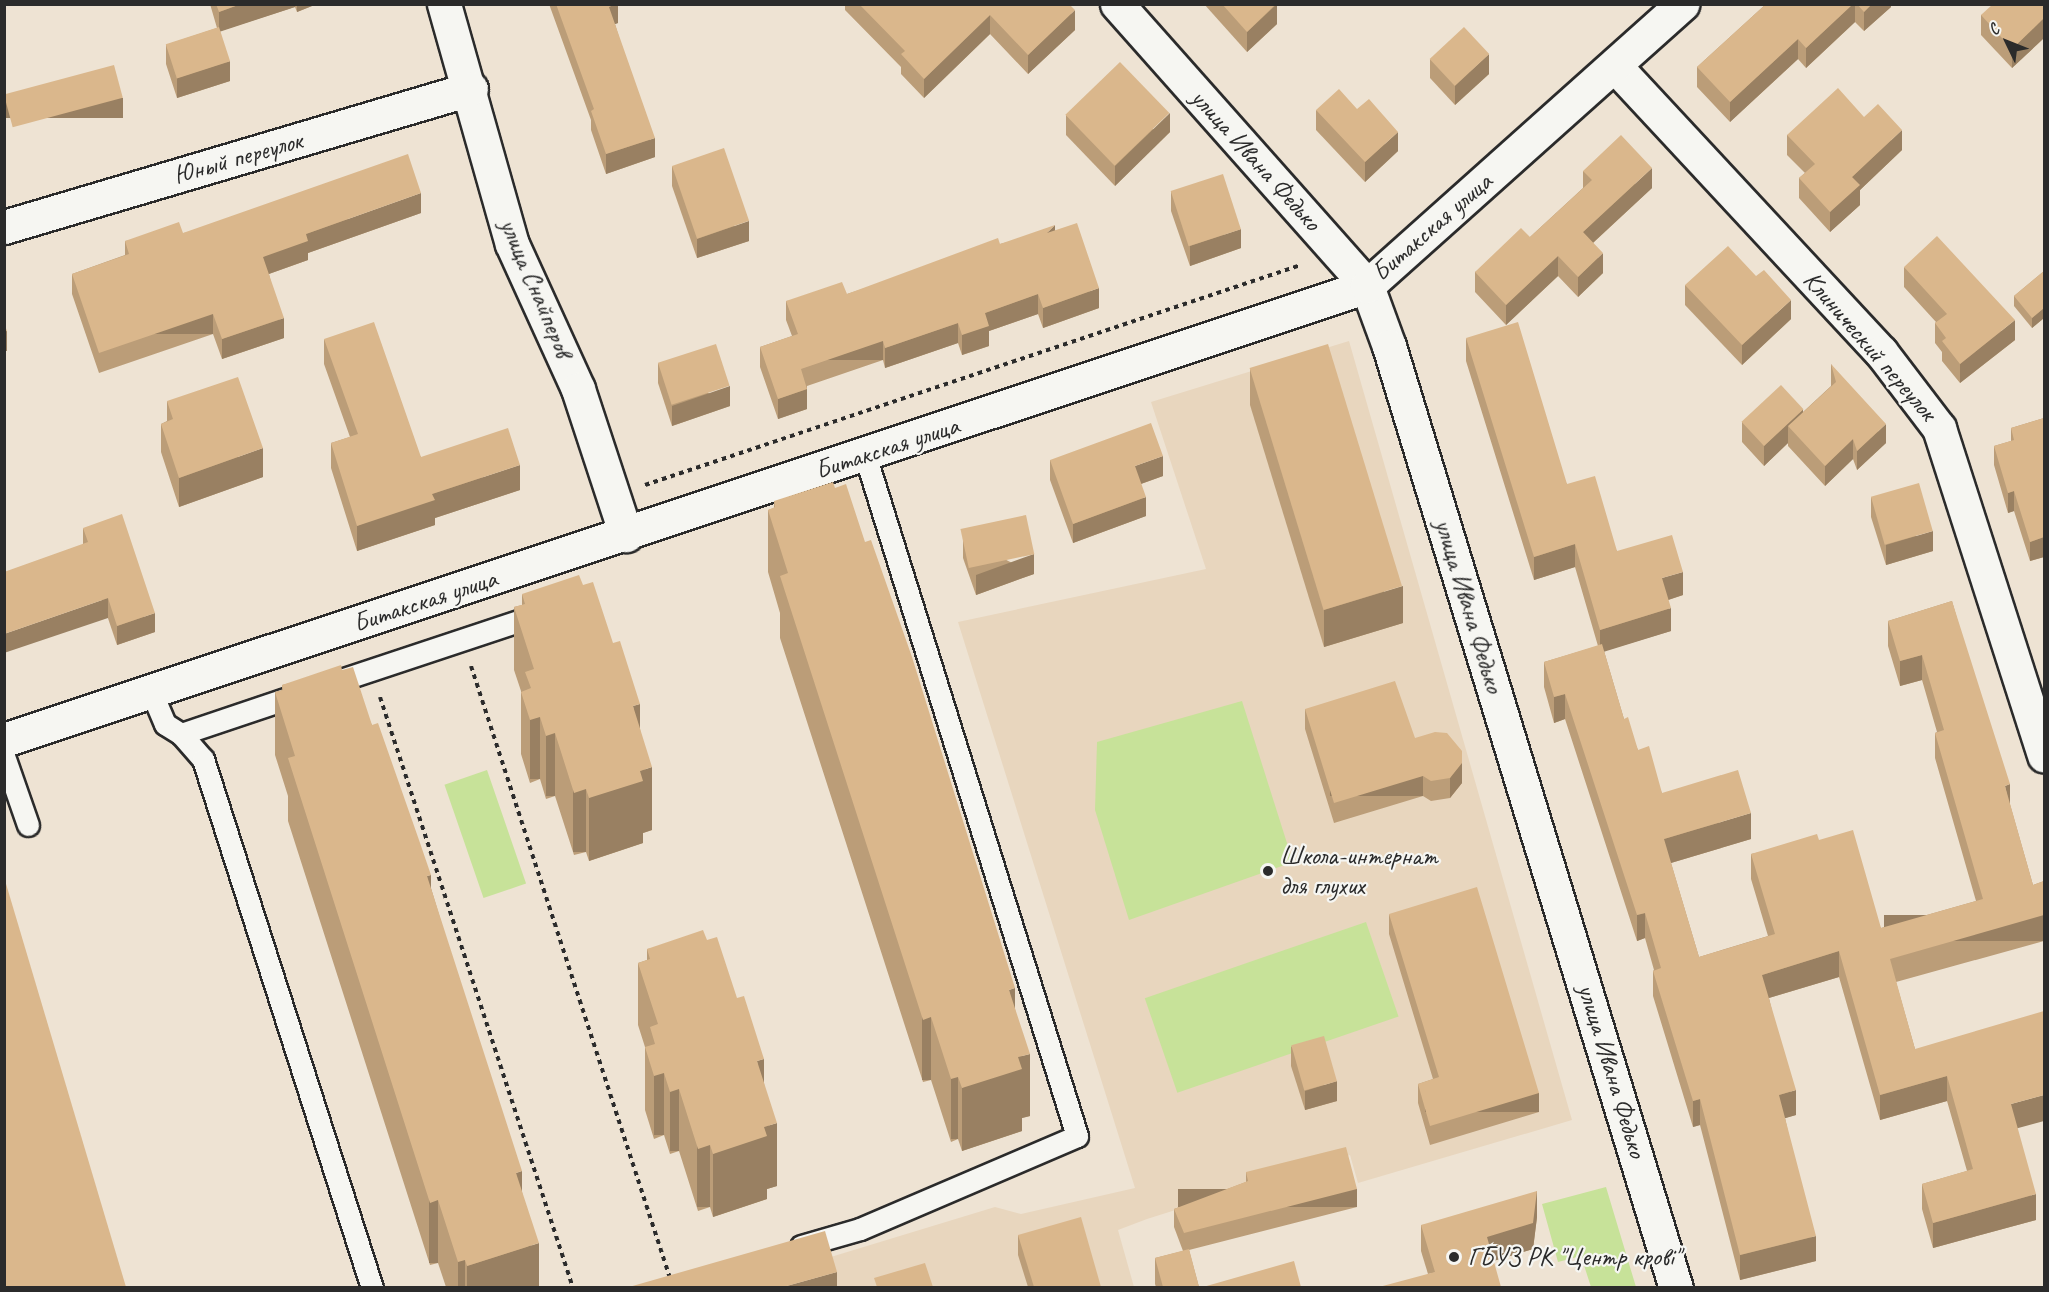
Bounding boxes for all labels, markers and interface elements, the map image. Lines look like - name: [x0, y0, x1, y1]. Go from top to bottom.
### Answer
- north arrow: [1977, 12, 2037, 72]
- text: С: [1984, 20, 2004, 39]
- street label: улица Ивана Федько: [1185, 83, 1327, 237]
- street label: Юный переулок: [170, 125, 306, 191]
- street label: Битакская улица: [1365, 165, 1499, 289]
- street label: улица Снайперов: [493, 214, 579, 362]
- street label: Клинический переулок: [1797, 265, 1943, 427]
- street label: Битакская улица: [810, 410, 964, 486]
- street label: улица Ивана Федько: [1428, 516, 1510, 696]
- street label: Битакская улица: [348, 563, 502, 639]
- place label: Школа-интернат для глухих: [1280, 840, 1438, 902]
- marker: Школа-интернат для глухих: [1261, 864, 1275, 878]
- street label: улица Ивана Федько: [1571, 981, 1653, 1161]
- place label: ГБУЗ РК "Центр крові": [1468, 1241, 1680, 1273]
- marker: ГБУЗ РК "Центр крові": [1445, 1248, 1463, 1266]

